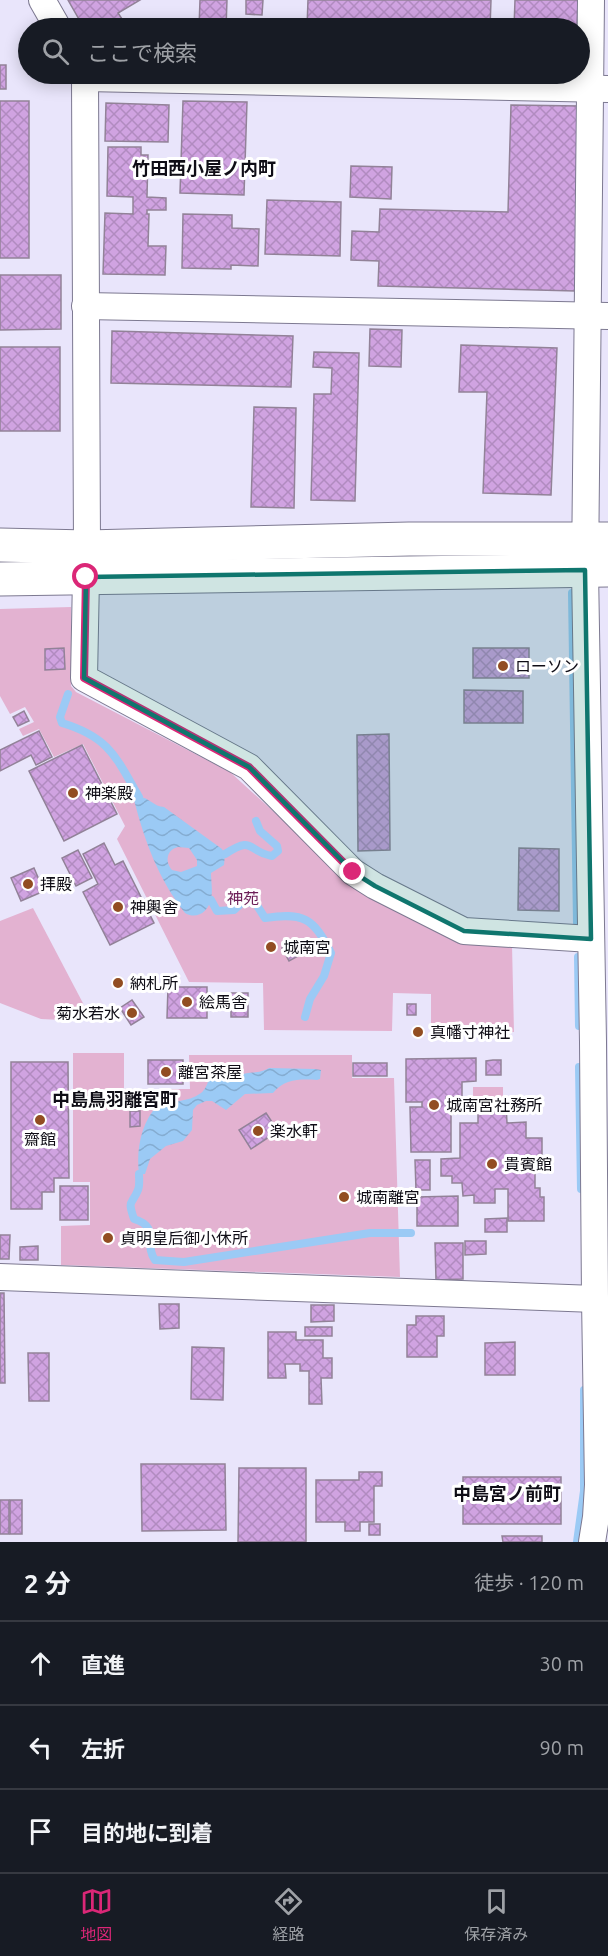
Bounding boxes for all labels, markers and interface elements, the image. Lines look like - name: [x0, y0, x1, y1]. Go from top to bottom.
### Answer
- search box: [18, 18, 590, 84]
- icon: search: [39, 35, 72, 68]
- text: ここで検索: [87, 40, 197, 65]
- district label: 竹田西小屋ノ内町: [132, 158, 276, 178]
- route start: [72, 563, 98, 589]
- place label: ローソン: [515, 657, 579, 675]
- marker: ローソン: [496, 659, 510, 673]
- place label: 神楽殿: [85, 784, 133, 802]
- marker: 神楽殿: [66, 786, 80, 800]
- route end: [339, 858, 365, 884]
- place label: 拝殿: [40, 875, 72, 893]
- marker: 拝殿: [21, 877, 35, 891]
- park label: 神苑: [227, 889, 259, 907]
- place label: 神輿舎: [130, 898, 178, 916]
- marker: 神輿舎: [111, 900, 125, 914]
- place label: 城南宮: [283, 938, 331, 956]
- marker: 城南宮: [264, 940, 278, 954]
- place label: 納札所: [130, 974, 178, 992]
- marker: 納札所: [111, 976, 125, 990]
- place label: 絵馬舎: [199, 993, 247, 1011]
- marker: 絵馬舎: [180, 995, 194, 1009]
- place label: 菊水若水: [56, 1004, 120, 1022]
- marker: 菊水若水: [125, 1006, 139, 1020]
- place label: 真幡寸神社: [430, 1023, 510, 1041]
- marker: 真幡寸神社: [411, 1025, 425, 1039]
- place label: 離宮茶屋: [178, 1063, 242, 1081]
- marker: 離宮茶屋: [159, 1065, 173, 1079]
- district label: 中島鳥羽離宮町: [52, 1089, 178, 1109]
- place label: 城南宮社務所: [446, 1096, 542, 1114]
- marker: 城南宮社務所: [427, 1098, 441, 1112]
- marker: 齋館: [33, 1113, 47, 1127]
- place label: 楽水軒: [270, 1122, 318, 1140]
- marker: 楽水軒: [251, 1124, 265, 1138]
- place label: 齋館: [24, 1130, 56, 1148]
- place label: 貴賓館: [504, 1155, 552, 1173]
- marker: 貴賓館: [485, 1157, 499, 1171]
- place label: 城南離宮: [356, 1188, 420, 1206]
- marker: 城南離宮: [337, 1190, 351, 1204]
- place label: 貞明皇后御小休所: [120, 1229, 248, 1247]
- marker: 貞明皇后御小休所: [101, 1231, 115, 1245]
- district label: 中島宮ノ前町: [453, 1483, 561, 1503]
- text: 2 分: [24, 1569, 71, 1598]
- text: 徒歩 · 120 m: [474, 1571, 584, 1594]
- icon: ahead: [24, 1647, 57, 1680]
- text: 直進: [81, 1652, 125, 1677]
- text: 30 m: [540, 1652, 584, 1675]
- icon: left: [24, 1731, 57, 1764]
- text: 左折: [81, 1736, 125, 1761]
- text: 90 m: [540, 1736, 584, 1759]
- icon: arrive: [24, 1815, 57, 1848]
- text: 目的地に到着: [81, 1820, 213, 1845]
- tab: 地図: [80, 1885, 113, 1945]
- tab: 経路: [272, 1885, 305, 1945]
- tab: 保存済み: [464, 1885, 528, 1945]

